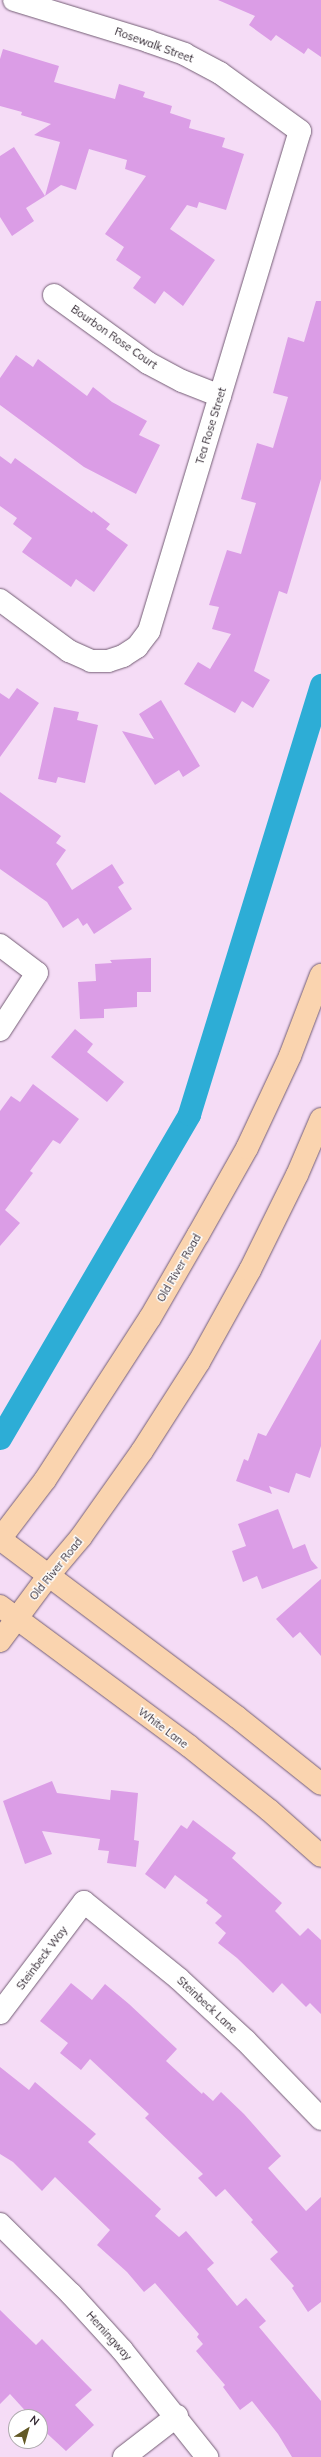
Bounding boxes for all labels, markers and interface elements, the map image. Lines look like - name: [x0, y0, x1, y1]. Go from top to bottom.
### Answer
- street label: Rosewalk Street: [113, 25, 195, 65]
- street label: Bourbon Rose Court: [68, 302, 160, 372]
- street label: Tea Rose Street: [193, 386, 229, 466]
- street label: Old River Road: [154, 1232, 204, 1304]
- street label: Old River Road: [27, 1535, 85, 1603]
- street label: White Lane: [135, 1705, 191, 1751]
- street label: Steinbeck Way: [14, 1924, 70, 1992]
- street label: Steinbeck Lane: [174, 1974, 240, 2036]
- street label: Hemingway: [83, 2309, 135, 2363]
- north arrow: [8, 2409, 48, 2449]
- text: N: [27, 2412, 42, 2428]

